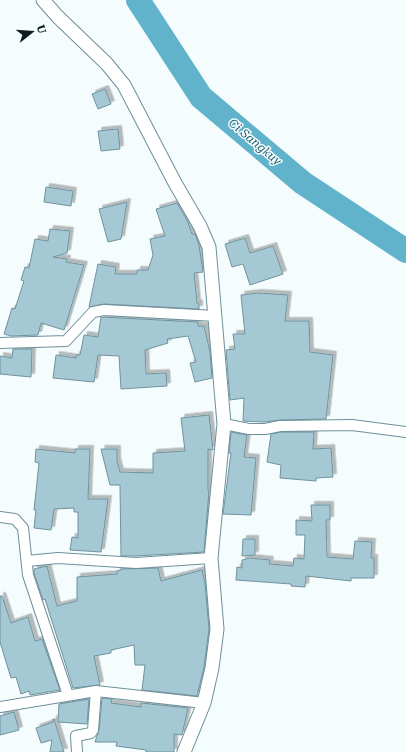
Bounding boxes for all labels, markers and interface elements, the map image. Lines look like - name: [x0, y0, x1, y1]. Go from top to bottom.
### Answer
- north arrow: [12, 12, 52, 52]
- text: U: [34, 23, 49, 36]
- water label: Ci Sangkuy: [226, 116, 285, 169]

